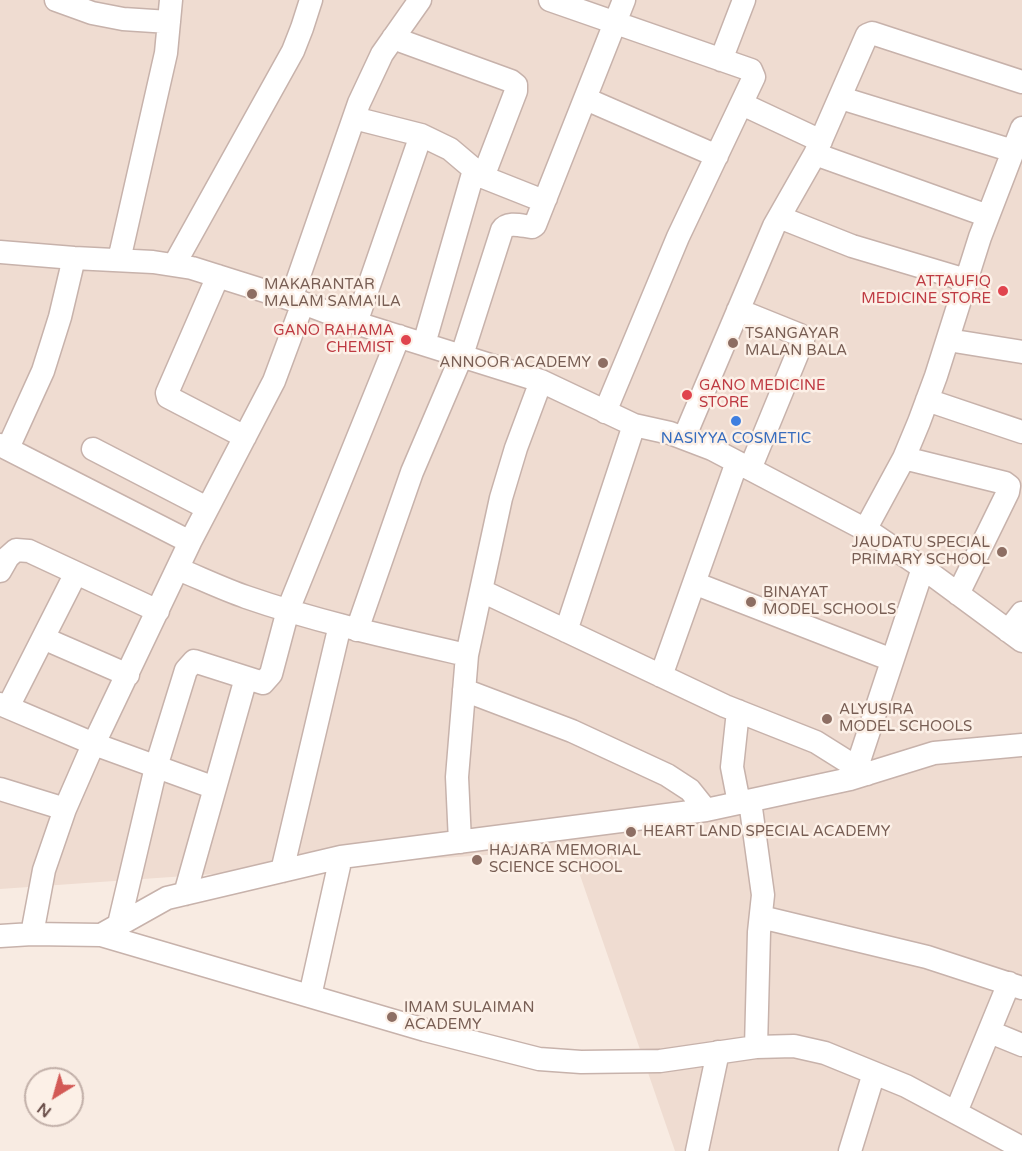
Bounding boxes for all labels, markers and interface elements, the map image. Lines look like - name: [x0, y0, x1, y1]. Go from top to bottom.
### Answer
- place label: ATTAUFIQ MEDICINE STORE: [861, 273, 991, 308]
- place label: MAKARANTAR MALAM SAMA'ILA: [264, 276, 401, 311]
- marker: ATTAUFIQ MEDICINE STORE: [996, 284, 1010, 298]
- marker: MAKARANTAR MALAM SAMA'ILA: [245, 287, 259, 301]
- place label: GANO RAHAMA CHEMIST: [273, 322, 394, 357]
- place label: TSANGAYAR MALAN BALA: [745, 325, 847, 360]
- marker: GANO RAHAMA CHEMIST: [399, 333, 413, 347]
- marker: TSANGAYAR MALAN BALA: [726, 336, 740, 350]
- place label: ANNOOR ACADEMY: [439, 354, 591, 372]
- marker: ANNOOR ACADEMY: [596, 356, 610, 370]
- place label: GANO MEDICINE STORE: [699, 377, 826, 412]
- marker: GANO MEDICINE STORE: [680, 388, 694, 402]
- marker: NASIYYA COSMETIC: [729, 414, 743, 428]
- place label: NASIYYA COSMETIC: [661, 430, 811, 448]
- place label: JAUDATU SPECIAL PRIMARY SCHOOL: [851, 534, 990, 569]
- marker: JAUDATU SPECIAL PRIMARY SCHOOL: [995, 545, 1009, 559]
- place label: BINAYAT MODEL SCHOOLS: [763, 584, 896, 619]
- marker: BINAYAT MODEL SCHOOLS: [744, 595, 758, 609]
- place label: ALYUSIRA MODEL SCHOOLS: [839, 701, 972, 736]
- marker: ALYUSIRA MODEL SCHOOLS: [820, 712, 834, 726]
- place label: HEART LAND SPECIAL ACADEMY: [643, 823, 890, 841]
- marker: HEART LAND SPECIAL ACADEMY: [624, 825, 638, 839]
- place label: HAJARA MEMORIAL SCIENCE SCHOOL: [489, 842, 641, 877]
- marker: HAJARA MEMORIAL SCIENCE SCHOOL: [470, 853, 484, 867]
- place label: IMAM SULAIMAN ACADEMY: [404, 999, 534, 1034]
- marker: IMAM SULAIMAN ACADEMY: [385, 1010, 399, 1024]
- north arrow: [24, 1067, 84, 1127]
- text: N: [33, 1098, 56, 1122]

